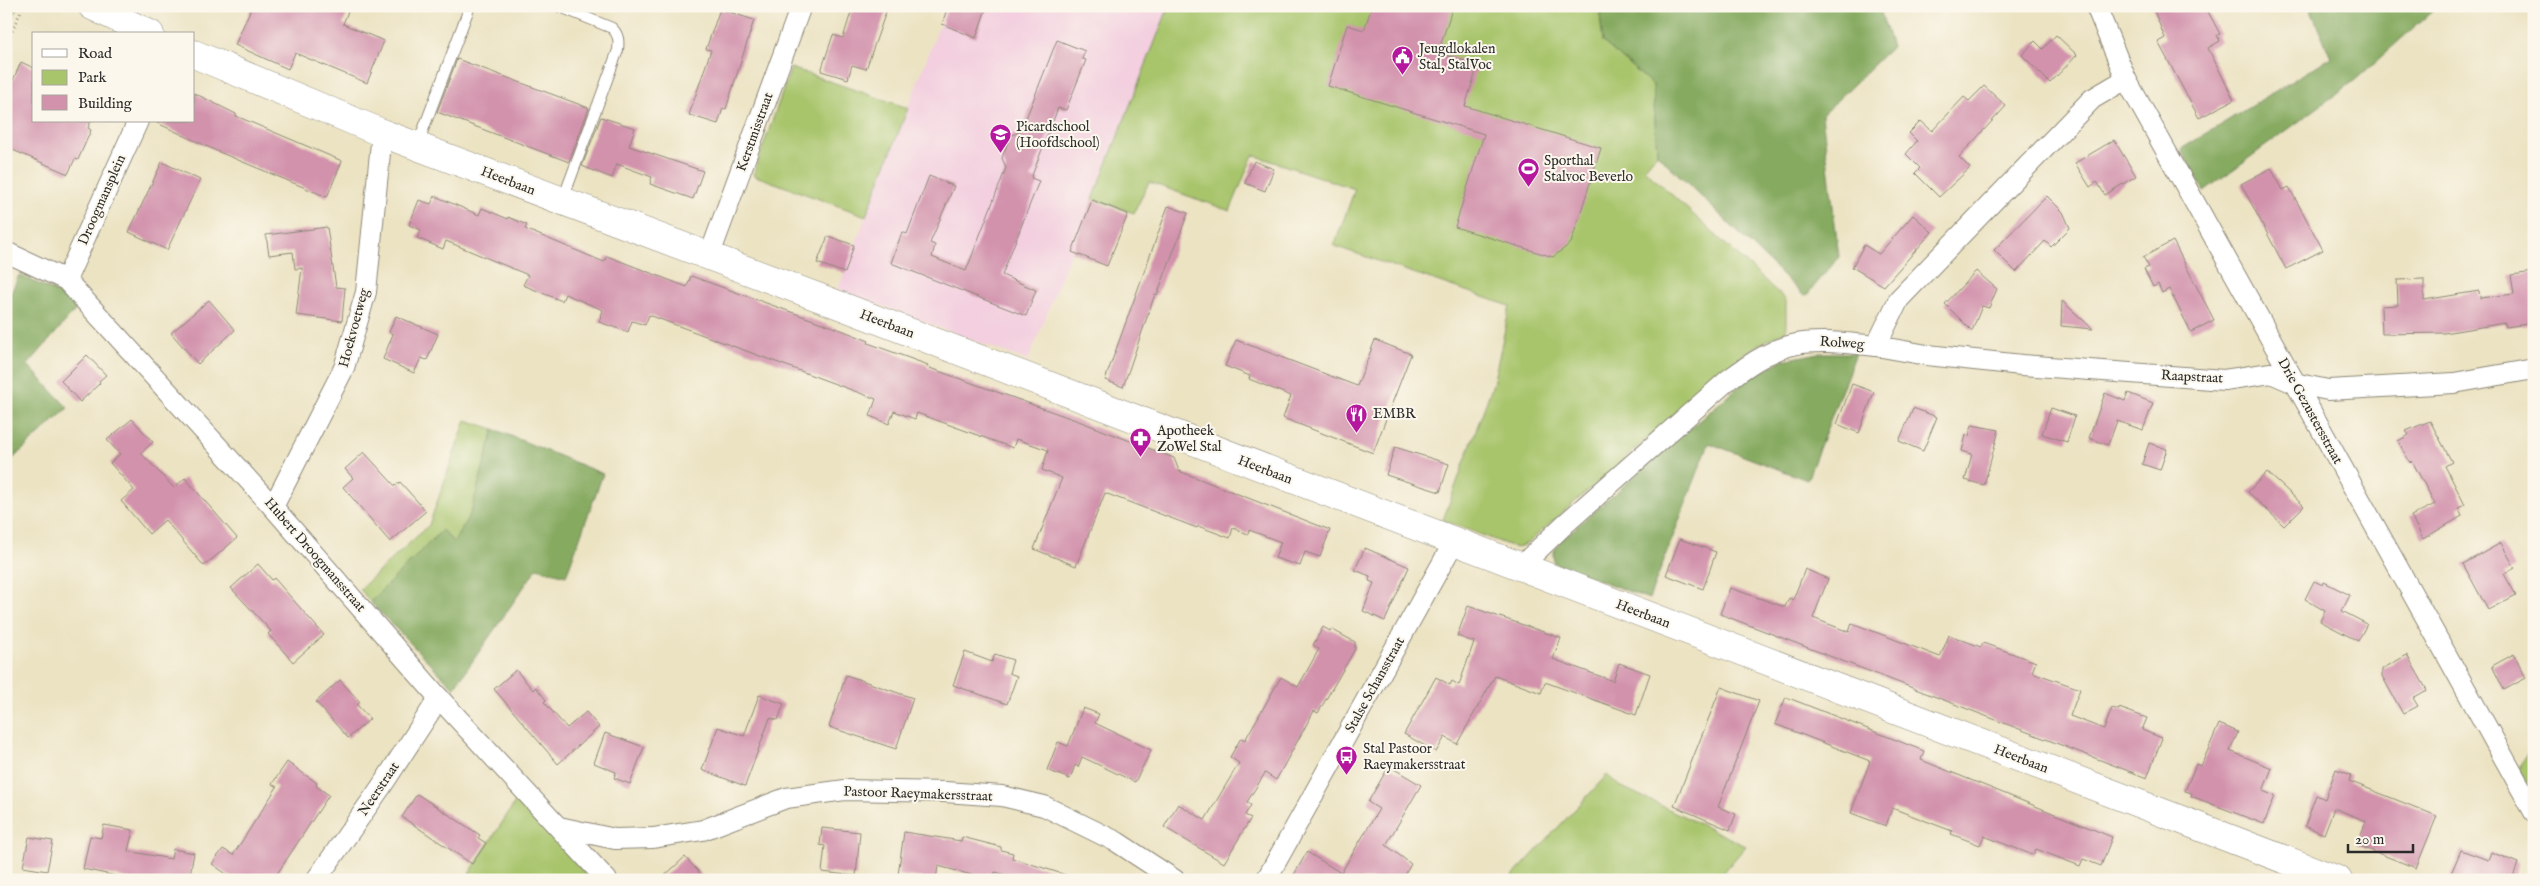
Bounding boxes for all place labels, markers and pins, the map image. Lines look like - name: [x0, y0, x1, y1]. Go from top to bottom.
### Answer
- place label: Jeugdlokalen Stal, StalVoc: [1417, 40, 1496, 74]
- public building icon: Jeugdlokalen Stal, StalVoc: [1391, 45, 1415, 76]
- place label: Picardschool (Hoofdschool): [1016, 118, 1100, 152]
- school or university icon: Picardschool (Hoofdschool): [988, 123, 1012, 154]
- place label: Sporthal Stalvoc Beverlo: [1544, 152, 1634, 186]
- sports icon: Sporthal Stalvoc Beverlo: [1516, 157, 1540, 188]
- restaurant icon: EMBR: [1345, 402, 1369, 433]
- place label: EMBR: [1373, 405, 1416, 423]
- place label: Apotheek ZoWel Stal: [1156, 422, 1222, 456]
- pharmacy icon: Apotheek ZoWel Stal: [1129, 427, 1153, 458]
- place label: Stal Pastoor Raeymakersstraat: [1363, 740, 1466, 774]
- bus stop icon: Stal Pastoor Raeymakersstraat: [1335, 745, 1359, 776]

